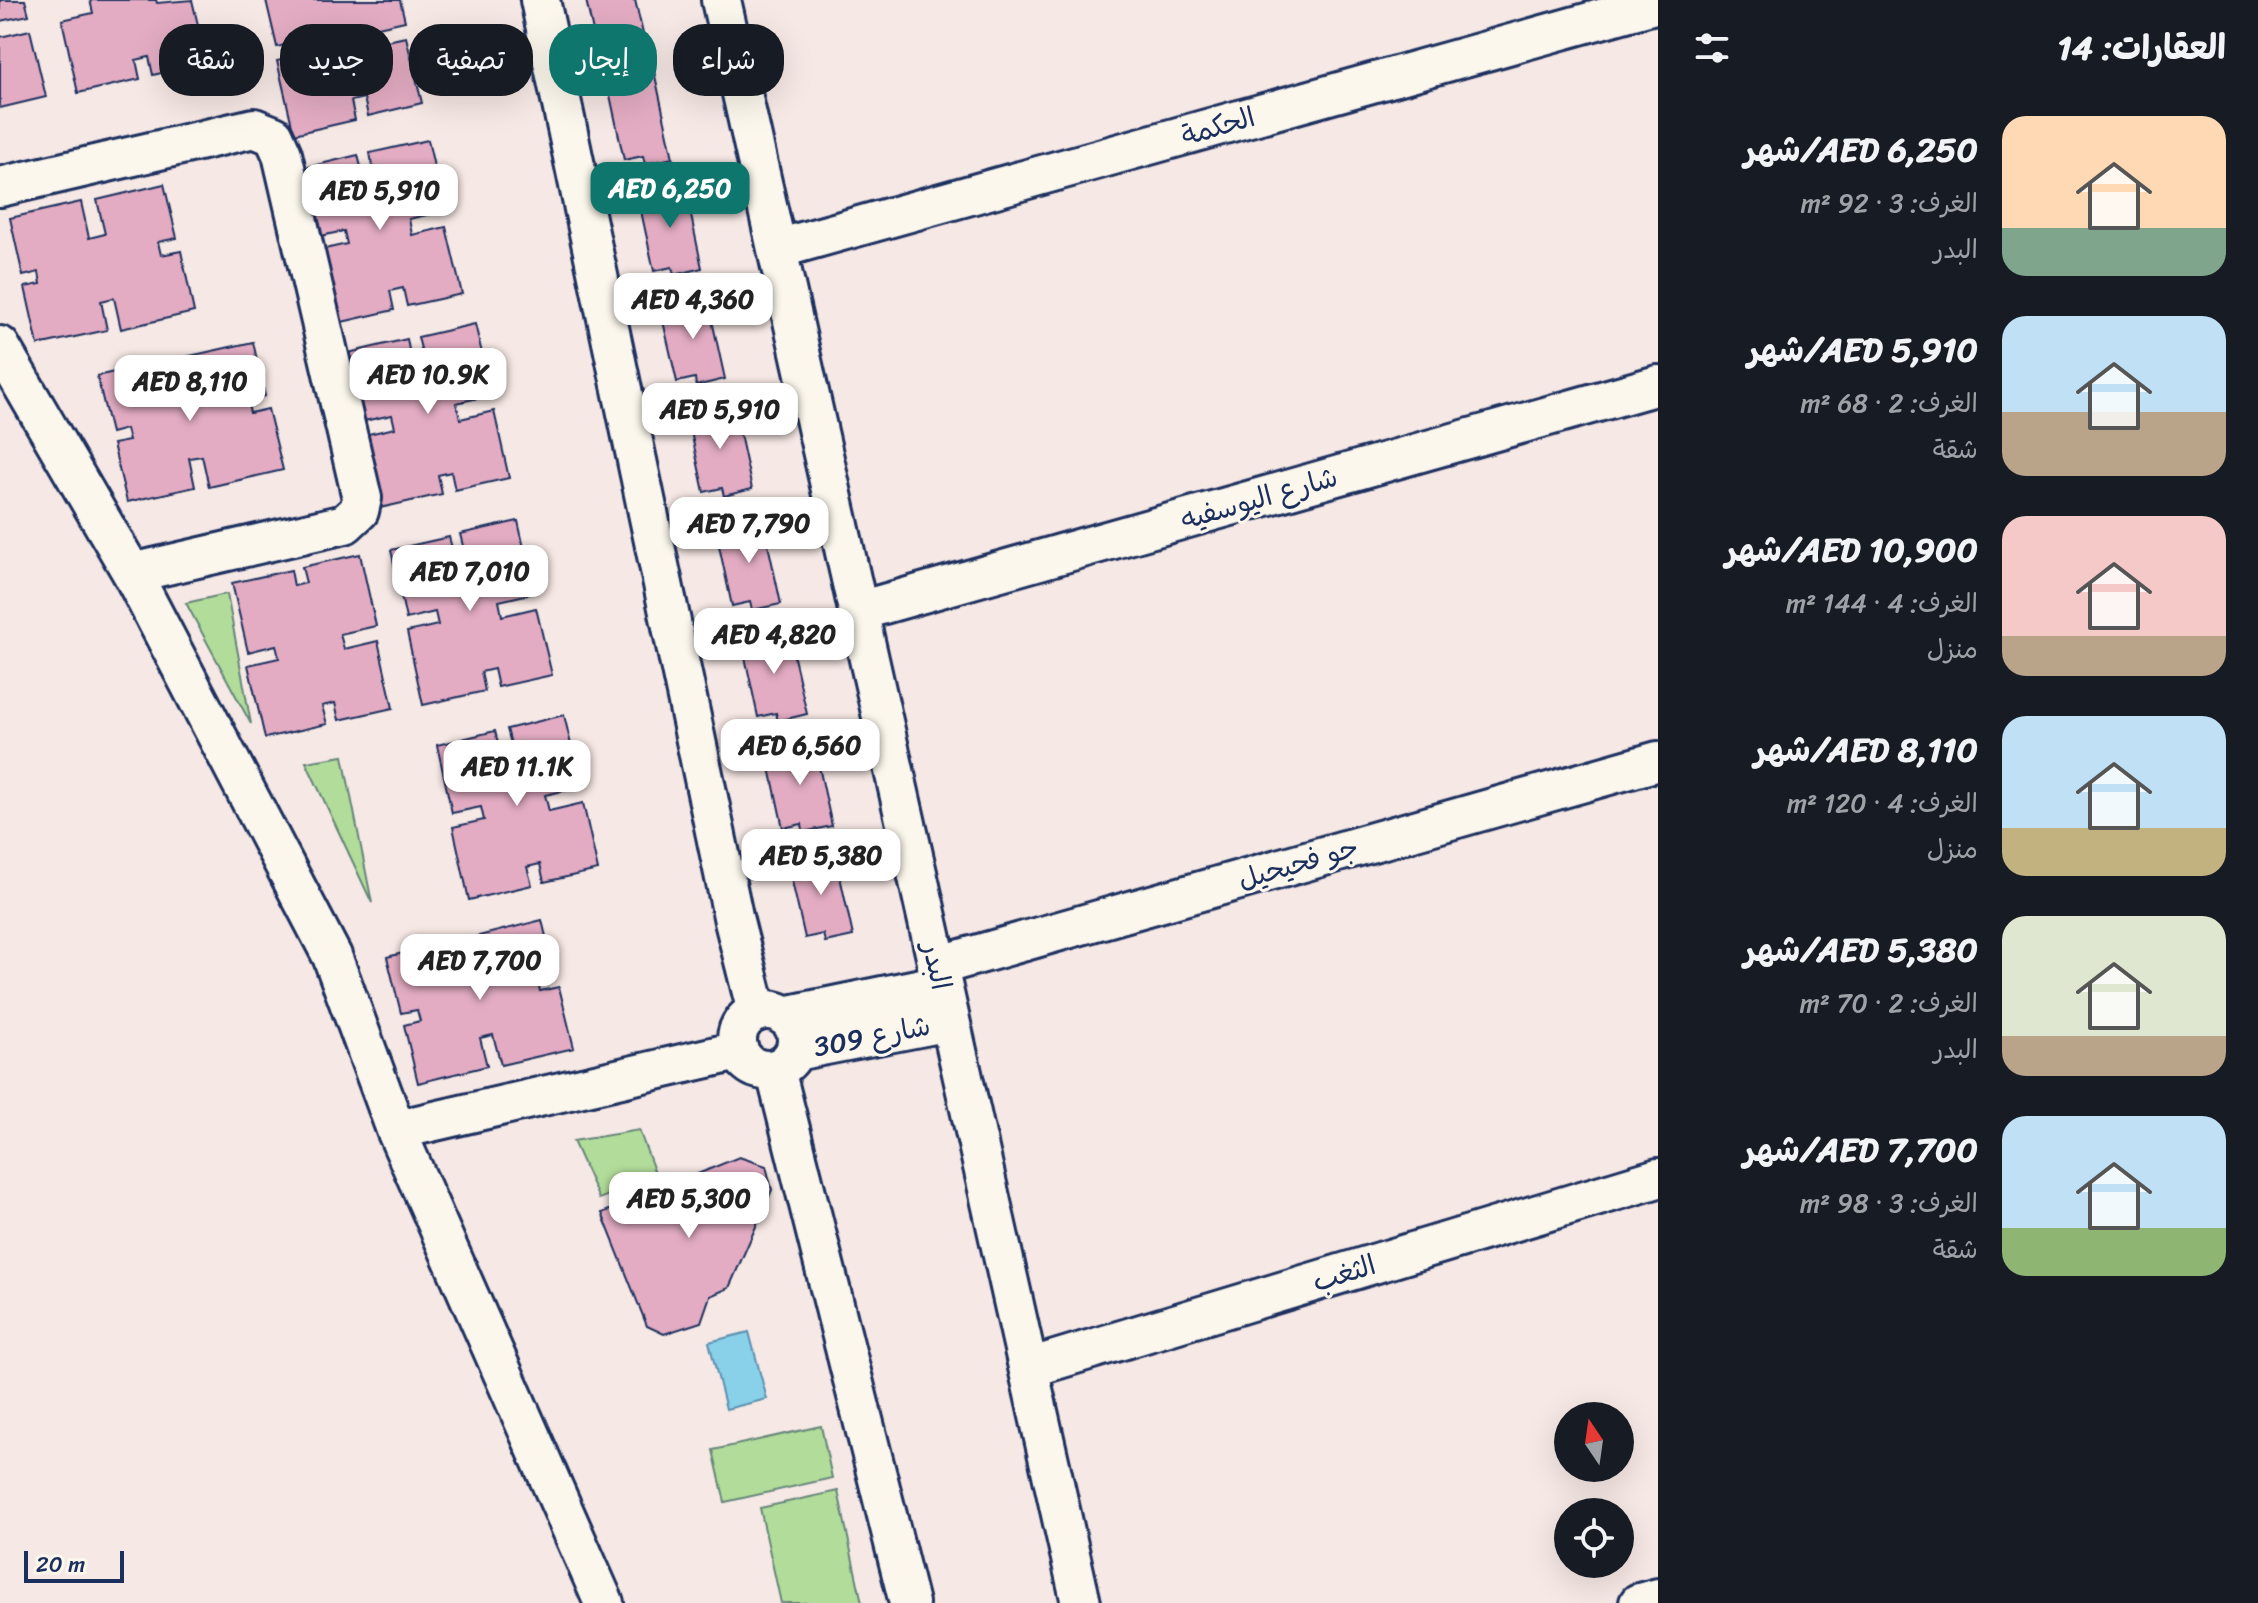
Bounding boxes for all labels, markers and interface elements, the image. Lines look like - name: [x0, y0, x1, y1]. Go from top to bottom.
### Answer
- text: العقارات: 14: [2057, 18, 2226, 78]
- chip: شقة: [159, 24, 264, 96]
- chip: جديد: [280, 24, 393, 96]
- chip: تصفية: [409, 24, 533, 96]
- chip: إيجار: [549, 24, 657, 96]
- chip: شراء: [673, 24, 784, 96]
- icon: filters: [1690, 26, 1734, 70]
- street label: الحكمة: [1175, 92, 1261, 160]
- text: AED 6,250/شهر: [1744, 120, 1978, 180]
- icon: home: [2066, 148, 2162, 244]
- pin: AED 6,250: [578, 162, 762, 230]
- pin: AED 5,910: [288, 164, 472, 232]
- text: AED 6,250: [609, 165, 731, 211]
- text: AED 5,910: [320, 167, 440, 213]
- text: الغرف: 3 · 92 m²: [1801, 180, 1978, 226]
- text: البدر: [1933, 226, 1978, 272]
- pin: AED 4,360: [601, 273, 785, 341]
- text: AED 4,360: [632, 276, 754, 322]
- text: AED 5,910/شهر: [1747, 320, 1978, 380]
- pin: AED 10.9K: [336, 348, 520, 416]
- icon: home: [2066, 348, 2162, 444]
- text: AED 10.9K: [367, 351, 489, 397]
- pin: AED 8,110: [98, 355, 282, 423]
- text: AED 8,110: [132, 358, 248, 404]
- text: الغرف: 2 · 68 m²: [1801, 380, 1978, 426]
- pin: AED 5,910: [628, 383, 812, 451]
- text: AED 5,910: [660, 386, 780, 432]
- text: شقة: [1933, 426, 1978, 472]
- street label: شارع اليوسفيه: [1175, 452, 1343, 544]
- pin: AED 7,790: [657, 497, 841, 565]
- text: AED 7,790: [688, 500, 810, 546]
- text: AED 10,900/شهر: [1725, 520, 1978, 580]
- pin: AED 7,010: [378, 545, 562, 613]
- text: AED 7,010: [410, 548, 530, 594]
- icon: home: [2066, 548, 2162, 644]
- text: الغرف: 4 · 144 m²: [1786, 580, 1978, 626]
- pin: AED 4,820: [682, 608, 866, 676]
- text: AED 4,820: [712, 611, 836, 657]
- text: منزل: [1927, 626, 1978, 672]
- pin: AED 6,560: [708, 719, 892, 787]
- text: AED 8,110/شهر: [1754, 720, 1978, 780]
- text: AED 6,560: [739, 722, 861, 768]
- pin: AED 11.1K: [425, 740, 609, 808]
- text: AED 11.1K: [462, 743, 572, 789]
- icon: home: [2066, 748, 2162, 844]
- text: الغرف: 4 · 120 m²: [1787, 780, 1978, 826]
- street label: جو فحيحيل: [1232, 822, 1364, 904]
- text: منزل: [1927, 826, 1978, 872]
- pin: AED 5,380: [729, 829, 913, 897]
- text: AED 5,380: [759, 832, 883, 878]
- text: AED 5,380/شهر: [1744, 920, 1978, 980]
- pin: AED 7,700: [388, 934, 572, 1002]
- street label: البدر: [908, 935, 966, 995]
- text: AED 7,700: [418, 937, 542, 983]
- icon: home: [2066, 948, 2162, 1044]
- text: الغرف: 2 · 70 m²: [1800, 980, 1978, 1026]
- street label: شارع 309: [809, 1001, 935, 1071]
- text: البدر: [1933, 1026, 1978, 1072]
- text: AED 7,700/شهر: [1743, 1120, 1978, 1180]
- icon: home: [2066, 1148, 2162, 1244]
- pin: AED 5,300: [597, 1172, 781, 1240]
- text: AED 5,300: [627, 1175, 751, 1221]
- text: الغرف: 3 · 98 m²: [1800, 1180, 1978, 1226]
- text: شقة: [1933, 1226, 1978, 1272]
- street label: الثغب: [1306, 1240, 1382, 1306]
- north arrow: [1554, 1402, 1634, 1482]
- map controls: [1554, 1402, 1634, 1578]
- button: locate: [1554, 1498, 1634, 1578]
- text: 20 m: [36, 1545, 85, 1584]
- scale bar: [24, 1547, 124, 1583]

